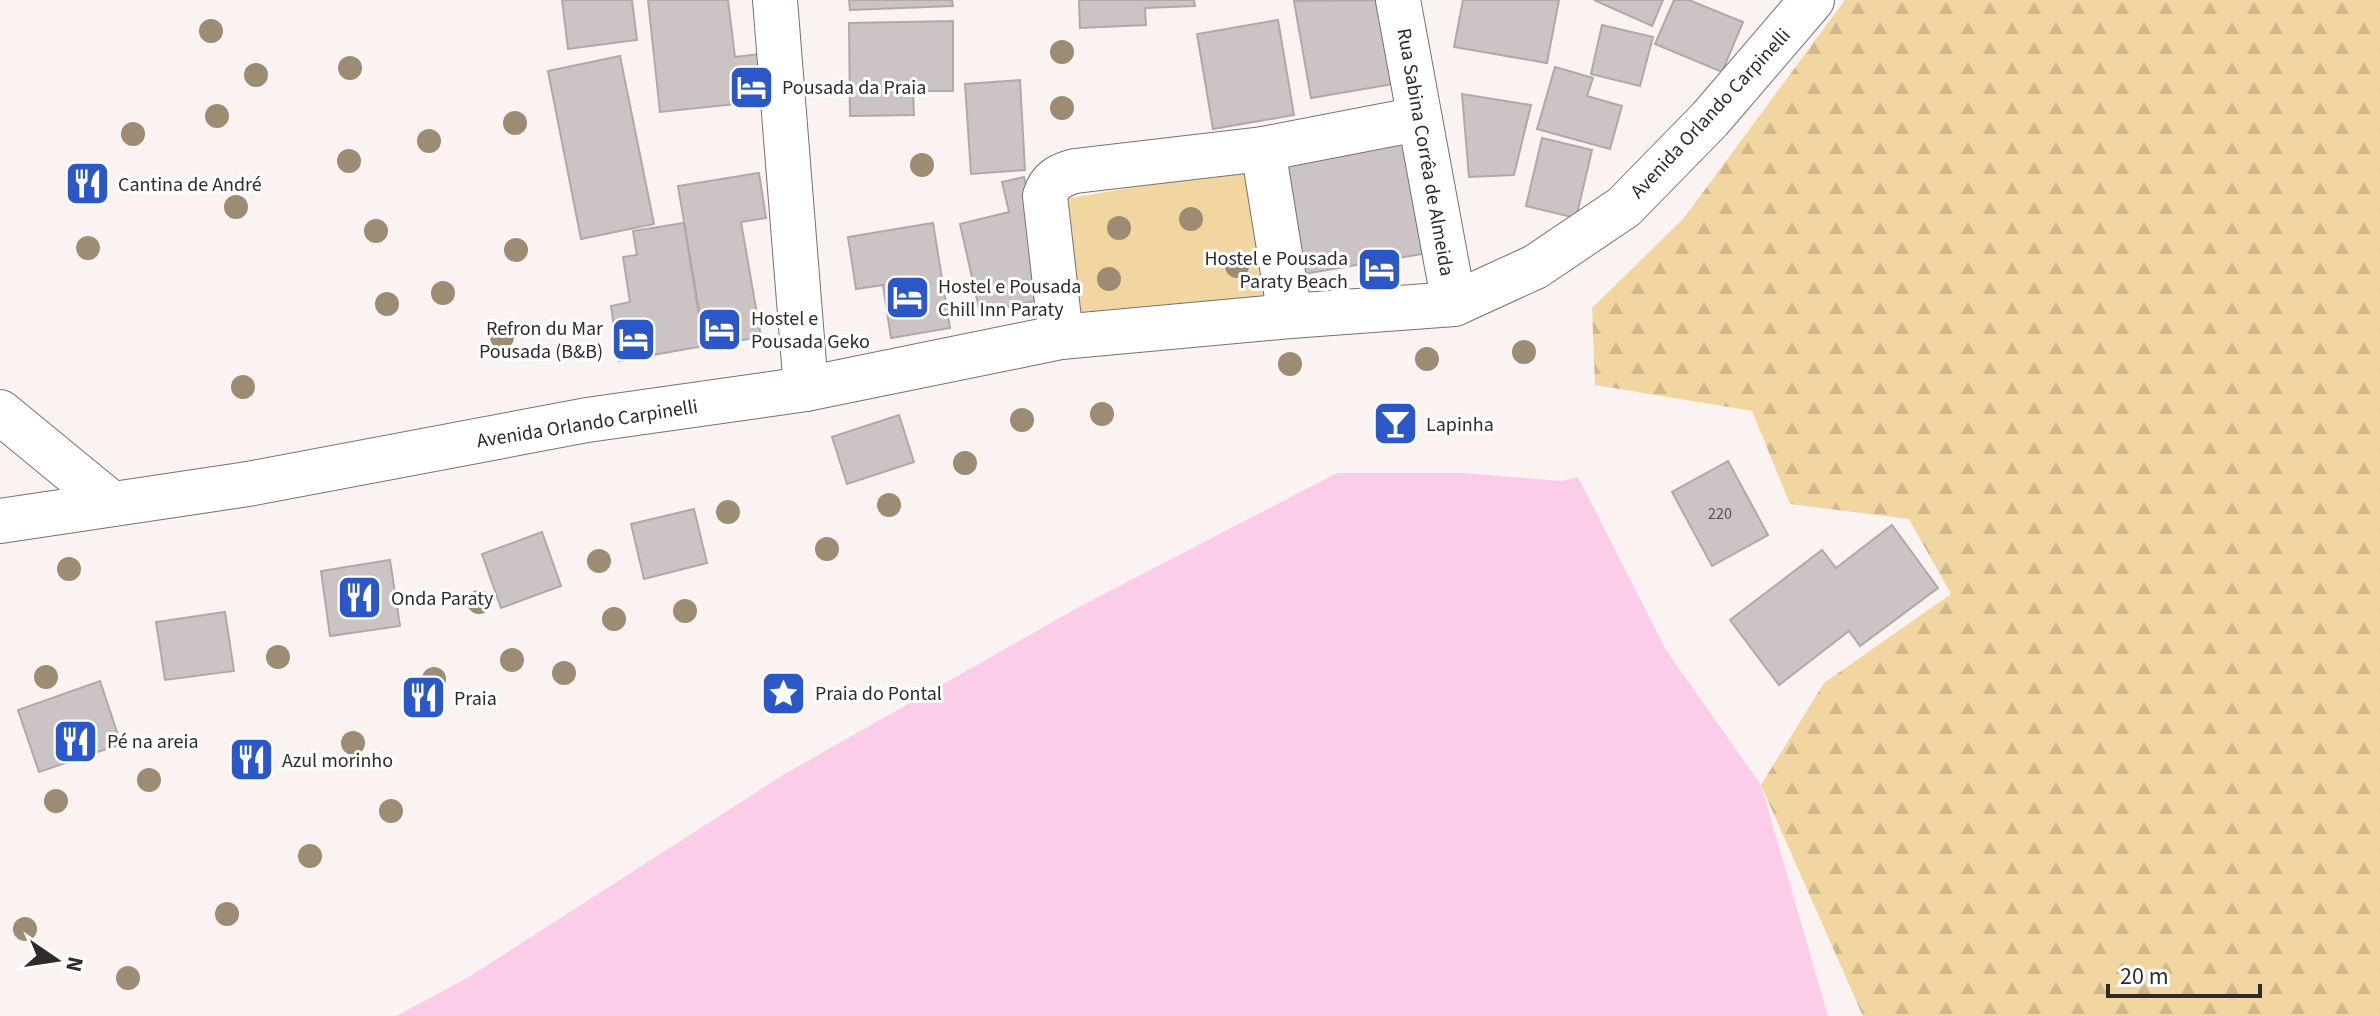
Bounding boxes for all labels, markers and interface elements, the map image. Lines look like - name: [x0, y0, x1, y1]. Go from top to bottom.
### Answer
- street label: Avenida Orlando Carpinelli: [1624, 22, 1797, 205]
- street label: Rua Sabina Corrêa de Almeida: [1389, 26, 1461, 278]
- hotel icon: Pousada da Praia: [727, 63, 775, 111]
- place label: Pousada da Praia: [782, 74, 926, 102]
- restaurant icon: Cantina de André: [63, 160, 111, 208]
- place label: Cantina de André: [118, 171, 262, 199]
- place label: Hostel e Pousada Paraty Beach: [1205, 245, 1348, 296]
- hotel icon: Hostel e Pousada Paraty Beach: [1355, 245, 1403, 293]
- hotel icon: Hostel e Pousada Chill Inn Paraty: [883, 273, 931, 321]
- place label: Hostel e Pousada Chill Inn Paraty: [938, 273, 1081, 324]
- place label: Hostel e Pousada Geko: [751, 305, 870, 356]
- hotel icon: Hostel e Pousada Geko: [696, 306, 744, 354]
- place label: Refron du Mar Pousada (B&B): [479, 315, 603, 366]
- hotel icon: Refron du Mar Pousada (B&B): [610, 316, 658, 364]
- street label: Avenida Orlando Carpinelli: [475, 393, 700, 455]
- bar icon: Lapinha: [1371, 400, 1419, 448]
- place label: Lapinha: [1426, 411, 1494, 439]
- house number: 220: [1708, 503, 1732, 525]
- restaurant icon: Onda Paraty: [336, 574, 384, 622]
- place label: Onda Paraty: [391, 585, 494, 613]
- place icon: Praia do Pontal: [760, 669, 808, 717]
- restaurant icon: Praia: [399, 674, 447, 722]
- place label: Praia do Pontal: [815, 680, 942, 708]
- place label: Praia: [454, 685, 497, 713]
- restaurant icon: Pé na areia: [52, 717, 100, 765]
- place label: Pé na areia: [107, 728, 199, 756]
- restaurant icon: Azul morinho: [227, 736, 275, 784]
- place label: Azul morinho: [282, 747, 393, 775]
- north arrow: [16, 920, 96, 1000]
- scale bar: [2108, 948, 2260, 998]
- text: N: [57, 954, 92, 975]
- text: 20 m: [2120, 959, 2169, 994]

